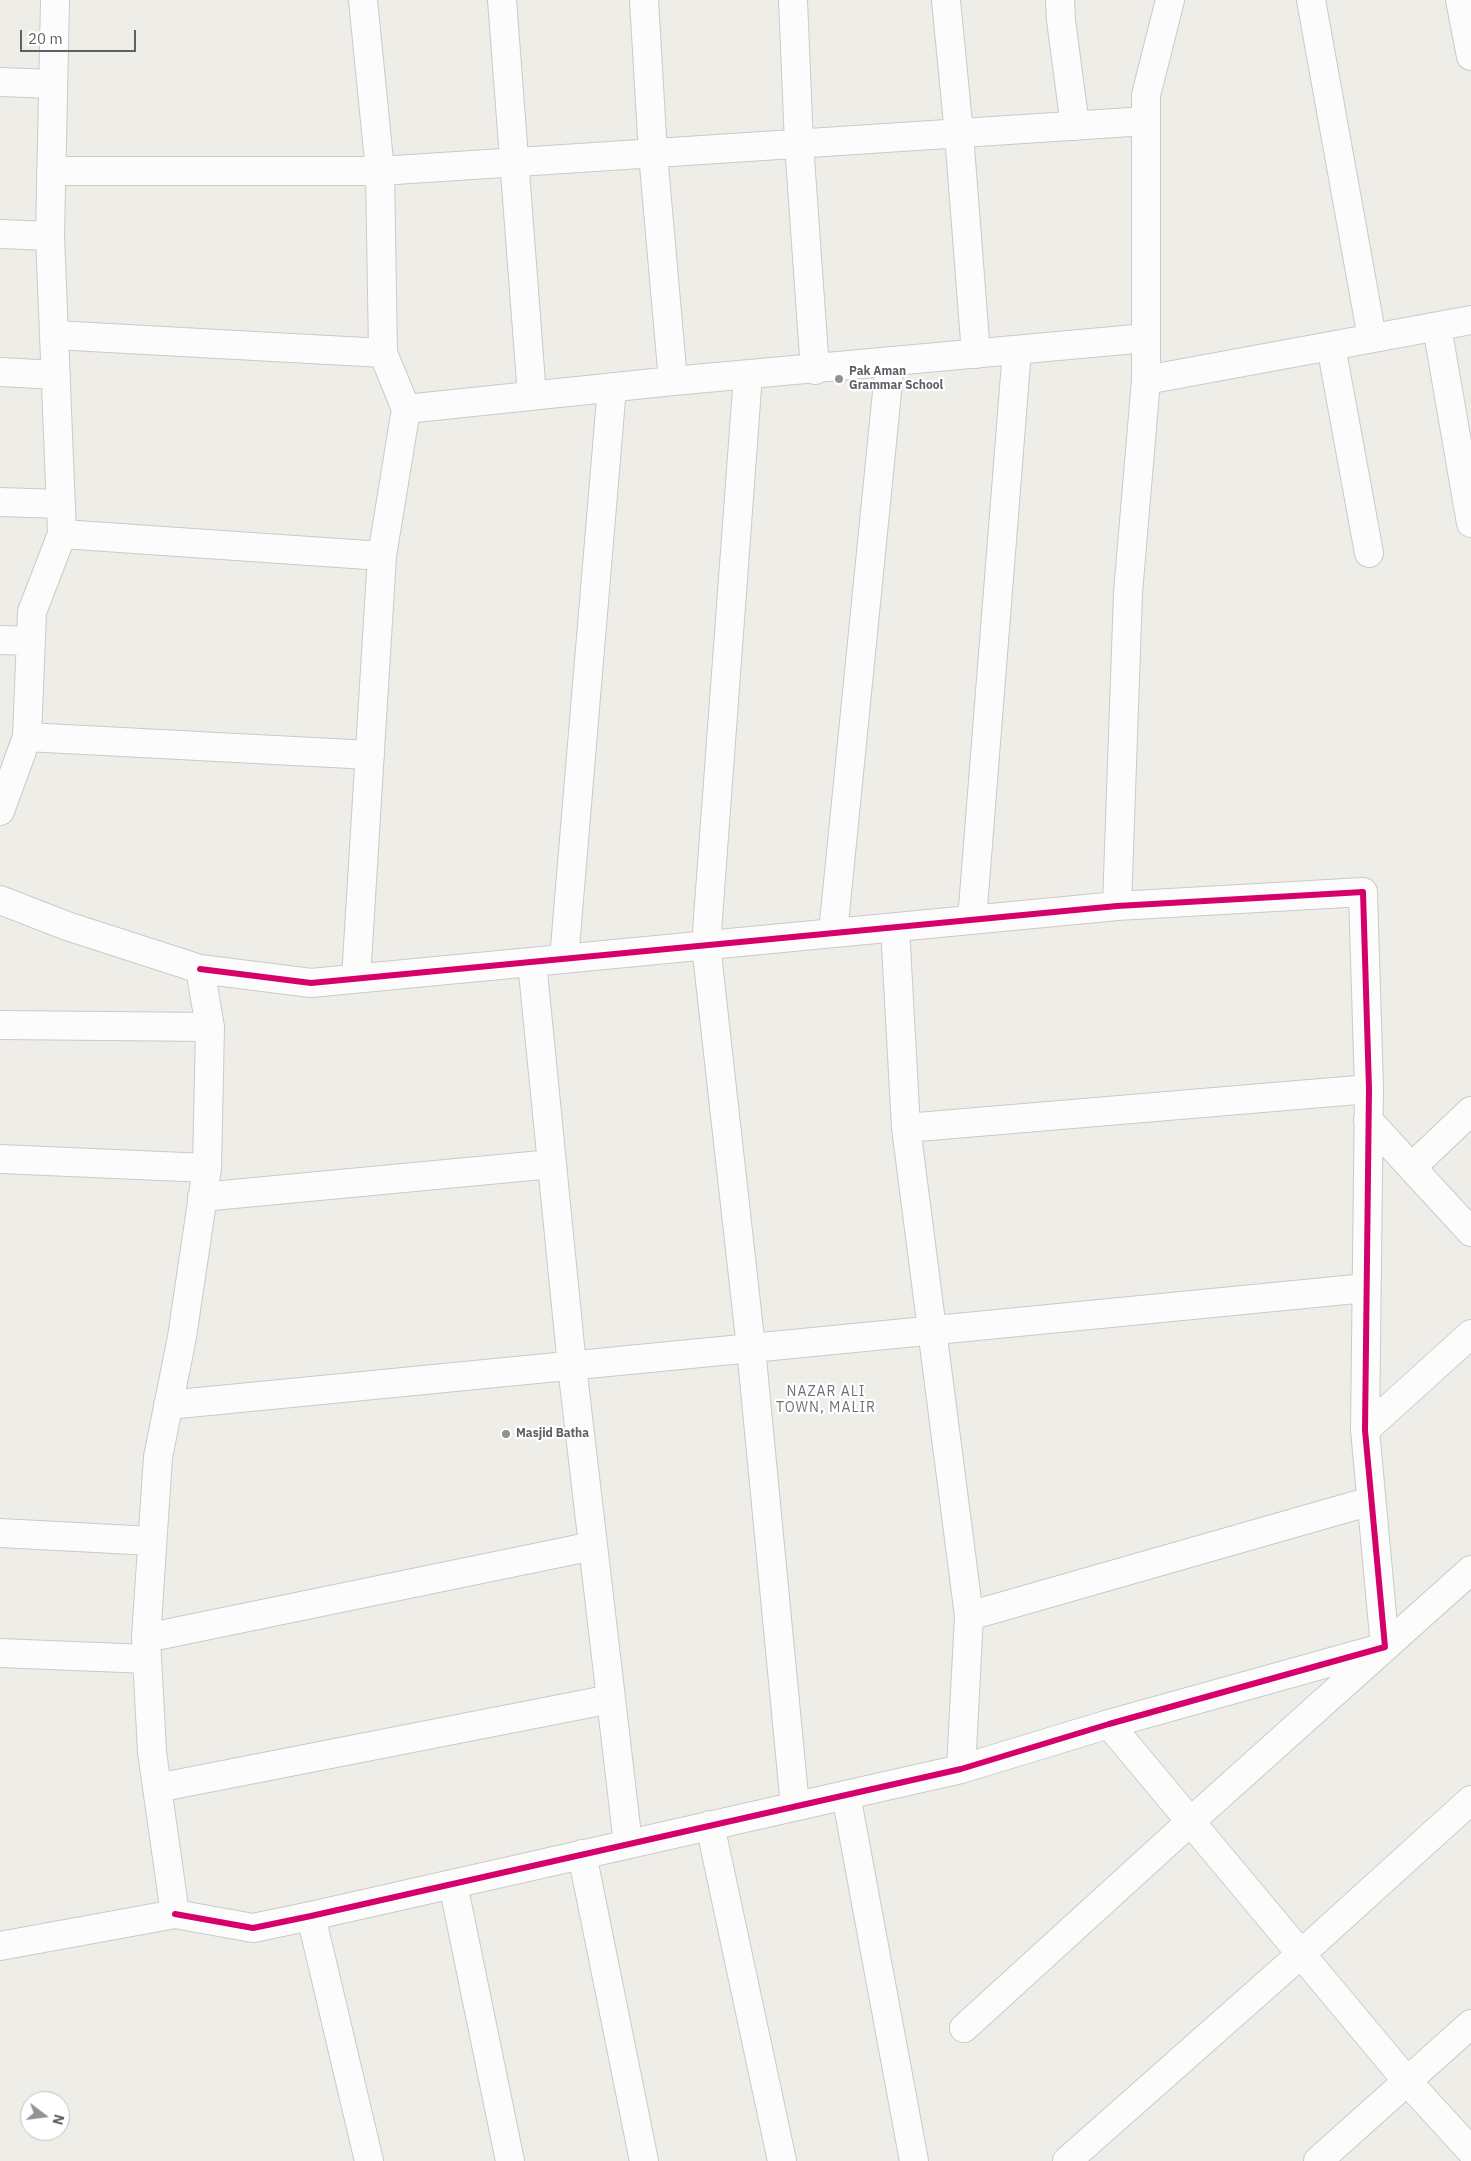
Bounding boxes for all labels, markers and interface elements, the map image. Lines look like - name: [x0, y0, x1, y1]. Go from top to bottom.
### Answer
- scale bar: [22, 20, 139, 52]
- text: 20 m: [28, 29, 63, 48]
- place label: Pak Aman Grammar School: [849, 365, 943, 393]
- marker: Pak Aman Grammar School: [833, 373, 845, 385]
- district label: NAZAR ALI TOWN, MALIR: [775, 1384, 877, 1416]
- place label: Masjid Batha: [516, 1427, 589, 1441]
- marker: Masjid Batha: [500, 1428, 512, 1440]
- north arrow: [20, 2091, 70, 2141]
- text: N: [49, 2112, 69, 2127]

